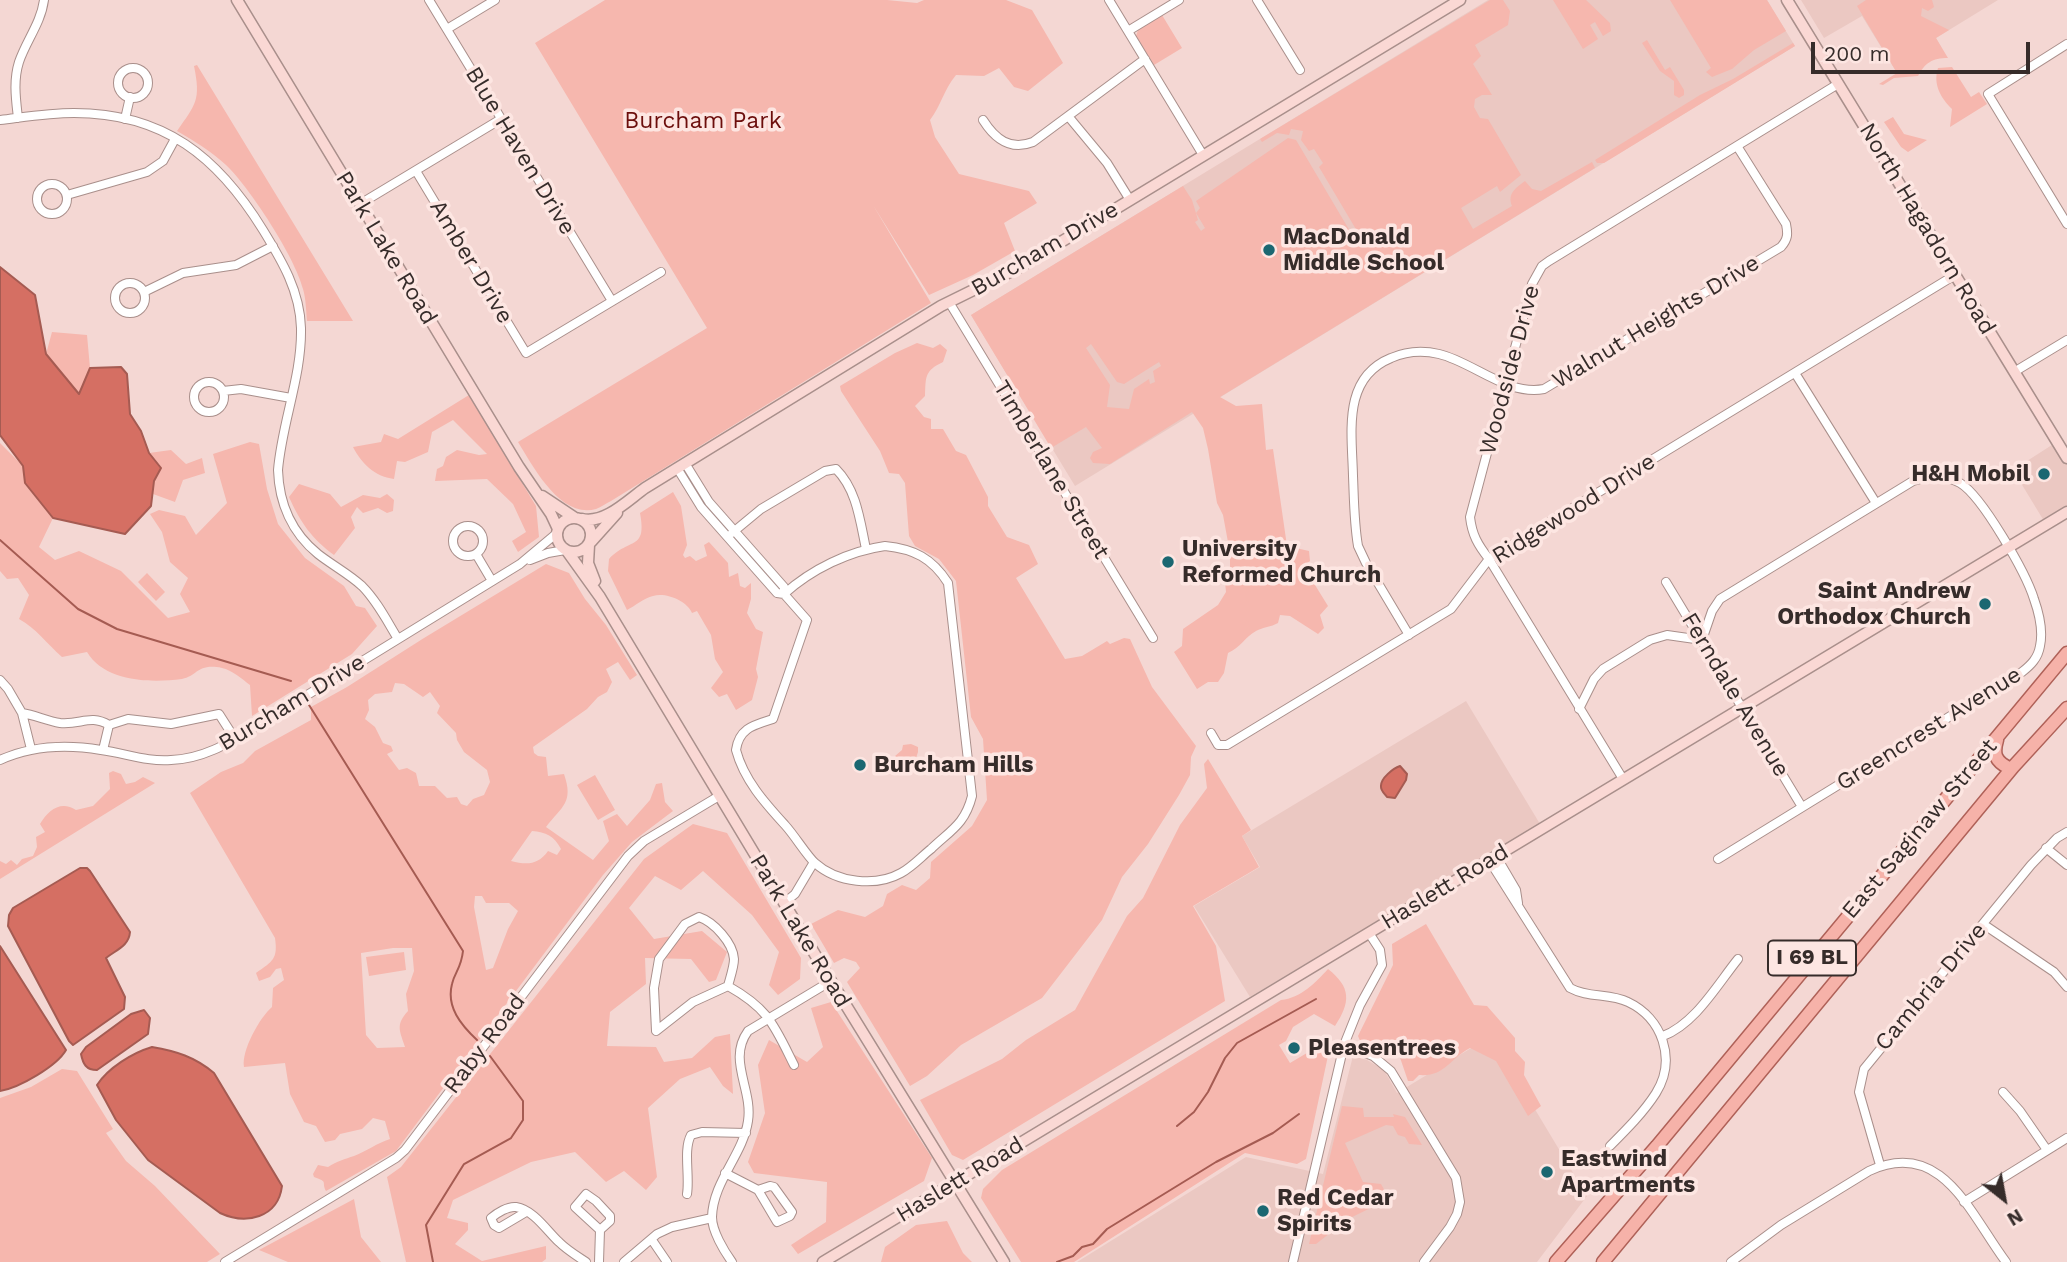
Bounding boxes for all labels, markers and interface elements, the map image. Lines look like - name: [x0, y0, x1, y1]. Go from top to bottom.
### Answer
- scale bar: [1815, 28, 2034, 72]
- text: 200 m: [1824, 41, 1890, 66]
- street label: Blue Haven Drive: [459, 62, 581, 240]
- park label: Burcham Park: [624, 107, 782, 135]
- street label: North Hagadorn Road: [1853, 118, 2001, 340]
- street label: Park Lake Road: [329, 166, 443, 330]
- street label: Amber Drive: [423, 195, 519, 329]
- street label: Burcham Drive: [967, 196, 1123, 302]
- place label: MacDonald Middle School: [1283, 223, 1444, 277]
- marker: MacDonald Middle School: [1261, 242, 1277, 258]
- street label: Walnut Heights Drive: [1548, 249, 1764, 395]
- street label: Woodside Drive: [1474, 282, 1546, 458]
- street label: Timberlane Street: [987, 376, 1115, 564]
- street label: Ridgewood Drive: [1487, 448, 1661, 570]
- place label: H&H Mobil: [1911, 460, 2030, 488]
- marker: H&H Mobil: [2036, 466, 2052, 482]
- place label: University Reformed Church: [1182, 535, 1381, 589]
- marker: University Reformed Church: [1160, 554, 1176, 570]
- place label: Saint Andrew Orthodox Church: [1777, 577, 1971, 631]
- marker: Saint Andrew Orthodox Church: [1977, 596, 1993, 612]
- street label: Ferndale Avenue: [1675, 608, 1795, 782]
- street label: Burcham Drive: [214, 649, 370, 757]
- street label: Greencrest Avenue: [1832, 661, 2026, 797]
- street label: East Saginaw Street: [1837, 733, 2003, 925]
- place label: Burcham Hills: [874, 751, 1034, 779]
- marker: Burcham Hills: [852, 757, 868, 773]
- street label: Haslett Road: [1376, 838, 1514, 936]
- street label: Park Lake Road: [743, 849, 857, 1013]
- street label: Cambria Drive: [1869, 917, 1993, 1057]
- road number: I 69 BL: [1768, 940, 1856, 976]
- street label: Raby Road: [438, 988, 532, 1100]
- place label: Pleasentrees: [1308, 1034, 1456, 1062]
- marker: Pleasentrees: [1286, 1040, 1302, 1056]
- street label: Haslett Road: [891, 1131, 1029, 1229]
- place label: Eastwind Apartments: [1561, 1145, 1695, 1199]
- marker: Eastwind Apartments: [1539, 1164, 1555, 1180]
- north arrow: [1969, 1164, 2039, 1234]
- place label: Red Cedar Spirits: [1277, 1184, 1394, 1238]
- marker: Red Cedar Spirits: [1255, 1203, 1271, 1219]
- text: N: [2003, 1204, 2027, 1231]

